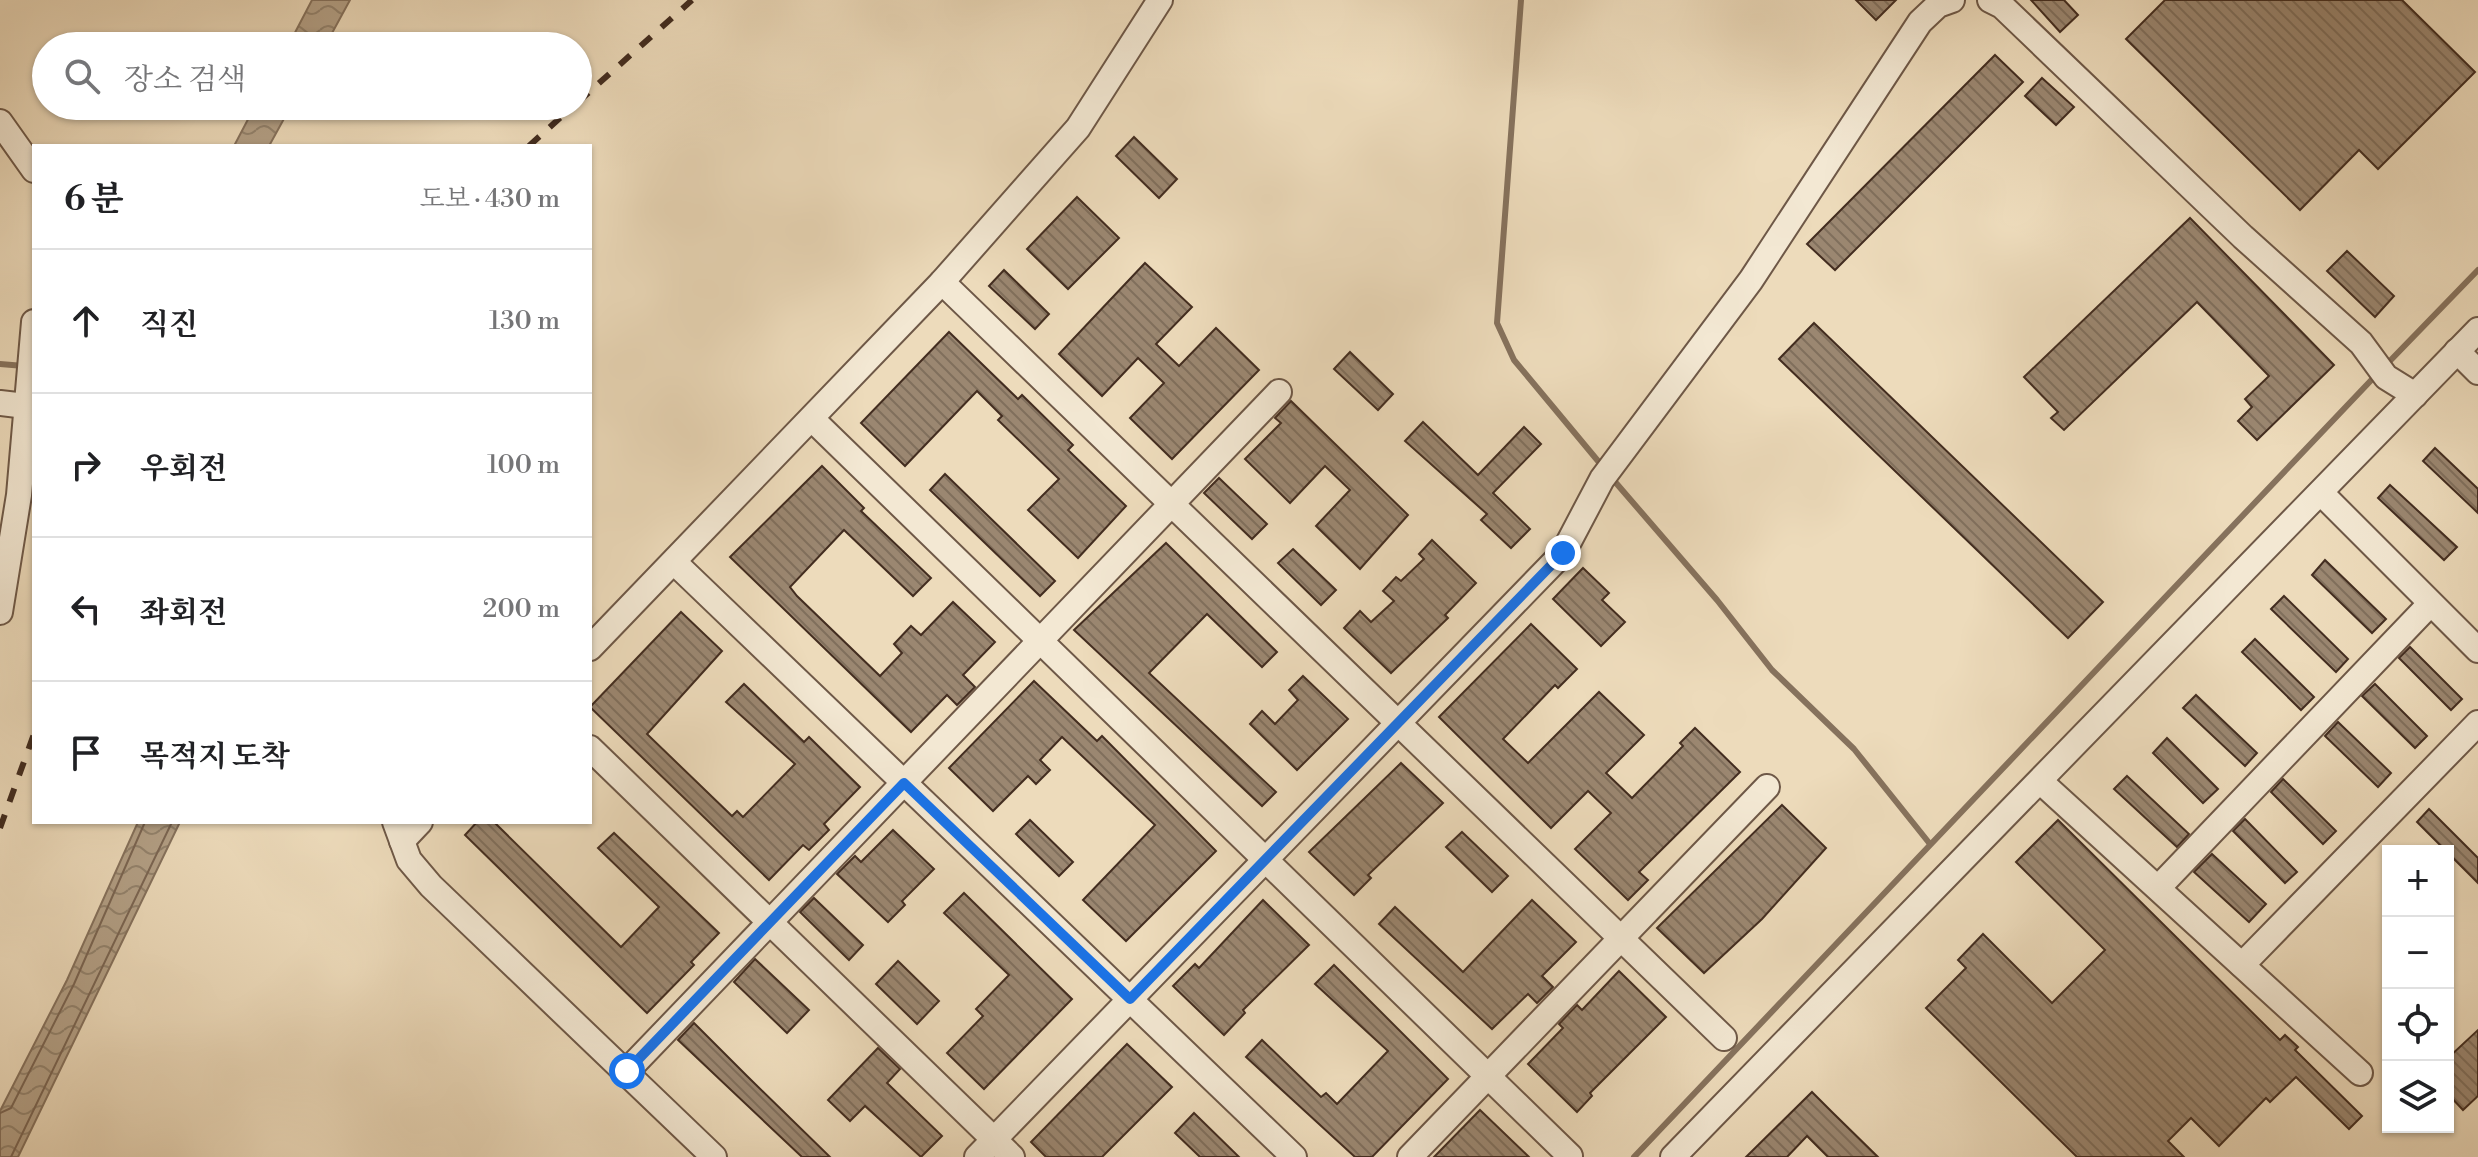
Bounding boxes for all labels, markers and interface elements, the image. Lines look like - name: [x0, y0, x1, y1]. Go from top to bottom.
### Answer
- search box: [32, 32, 592, 120]
- icon: search: [60, 54, 104, 98]
- text: 장소 검색: [124, 61, 246, 99]
- text: 6 분: [64, 179, 124, 221]
- text: 도보 · 430 m: [420, 183, 560, 215]
- icon: ahead: [64, 299, 108, 343]
- text: 130 m: [489, 305, 560, 337]
- text: 직진: [140, 306, 198, 344]
- icon: right: [64, 443, 108, 487]
- text: 100 m: [487, 449, 560, 481]
- text: 우회전: [140, 450, 227, 488]
- route end: [1545, 535, 1581, 571]
- icon: left: [64, 587, 108, 631]
- text: 200 m: [483, 593, 560, 625]
- text: 좌회전: [140, 594, 227, 632]
- icon: arrive: [64, 731, 108, 775]
- text: 목적지 도착: [140, 738, 290, 776]
- map controls: [2382, 845, 2454, 1133]
- button: +: [2382, 845, 2454, 917]
- button: −: [2382, 917, 2454, 989]
- button: locate: [2382, 989, 2454, 1061]
- route start: [609, 1053, 645, 1089]
- button: layers: [2382, 1061, 2454, 1133]

